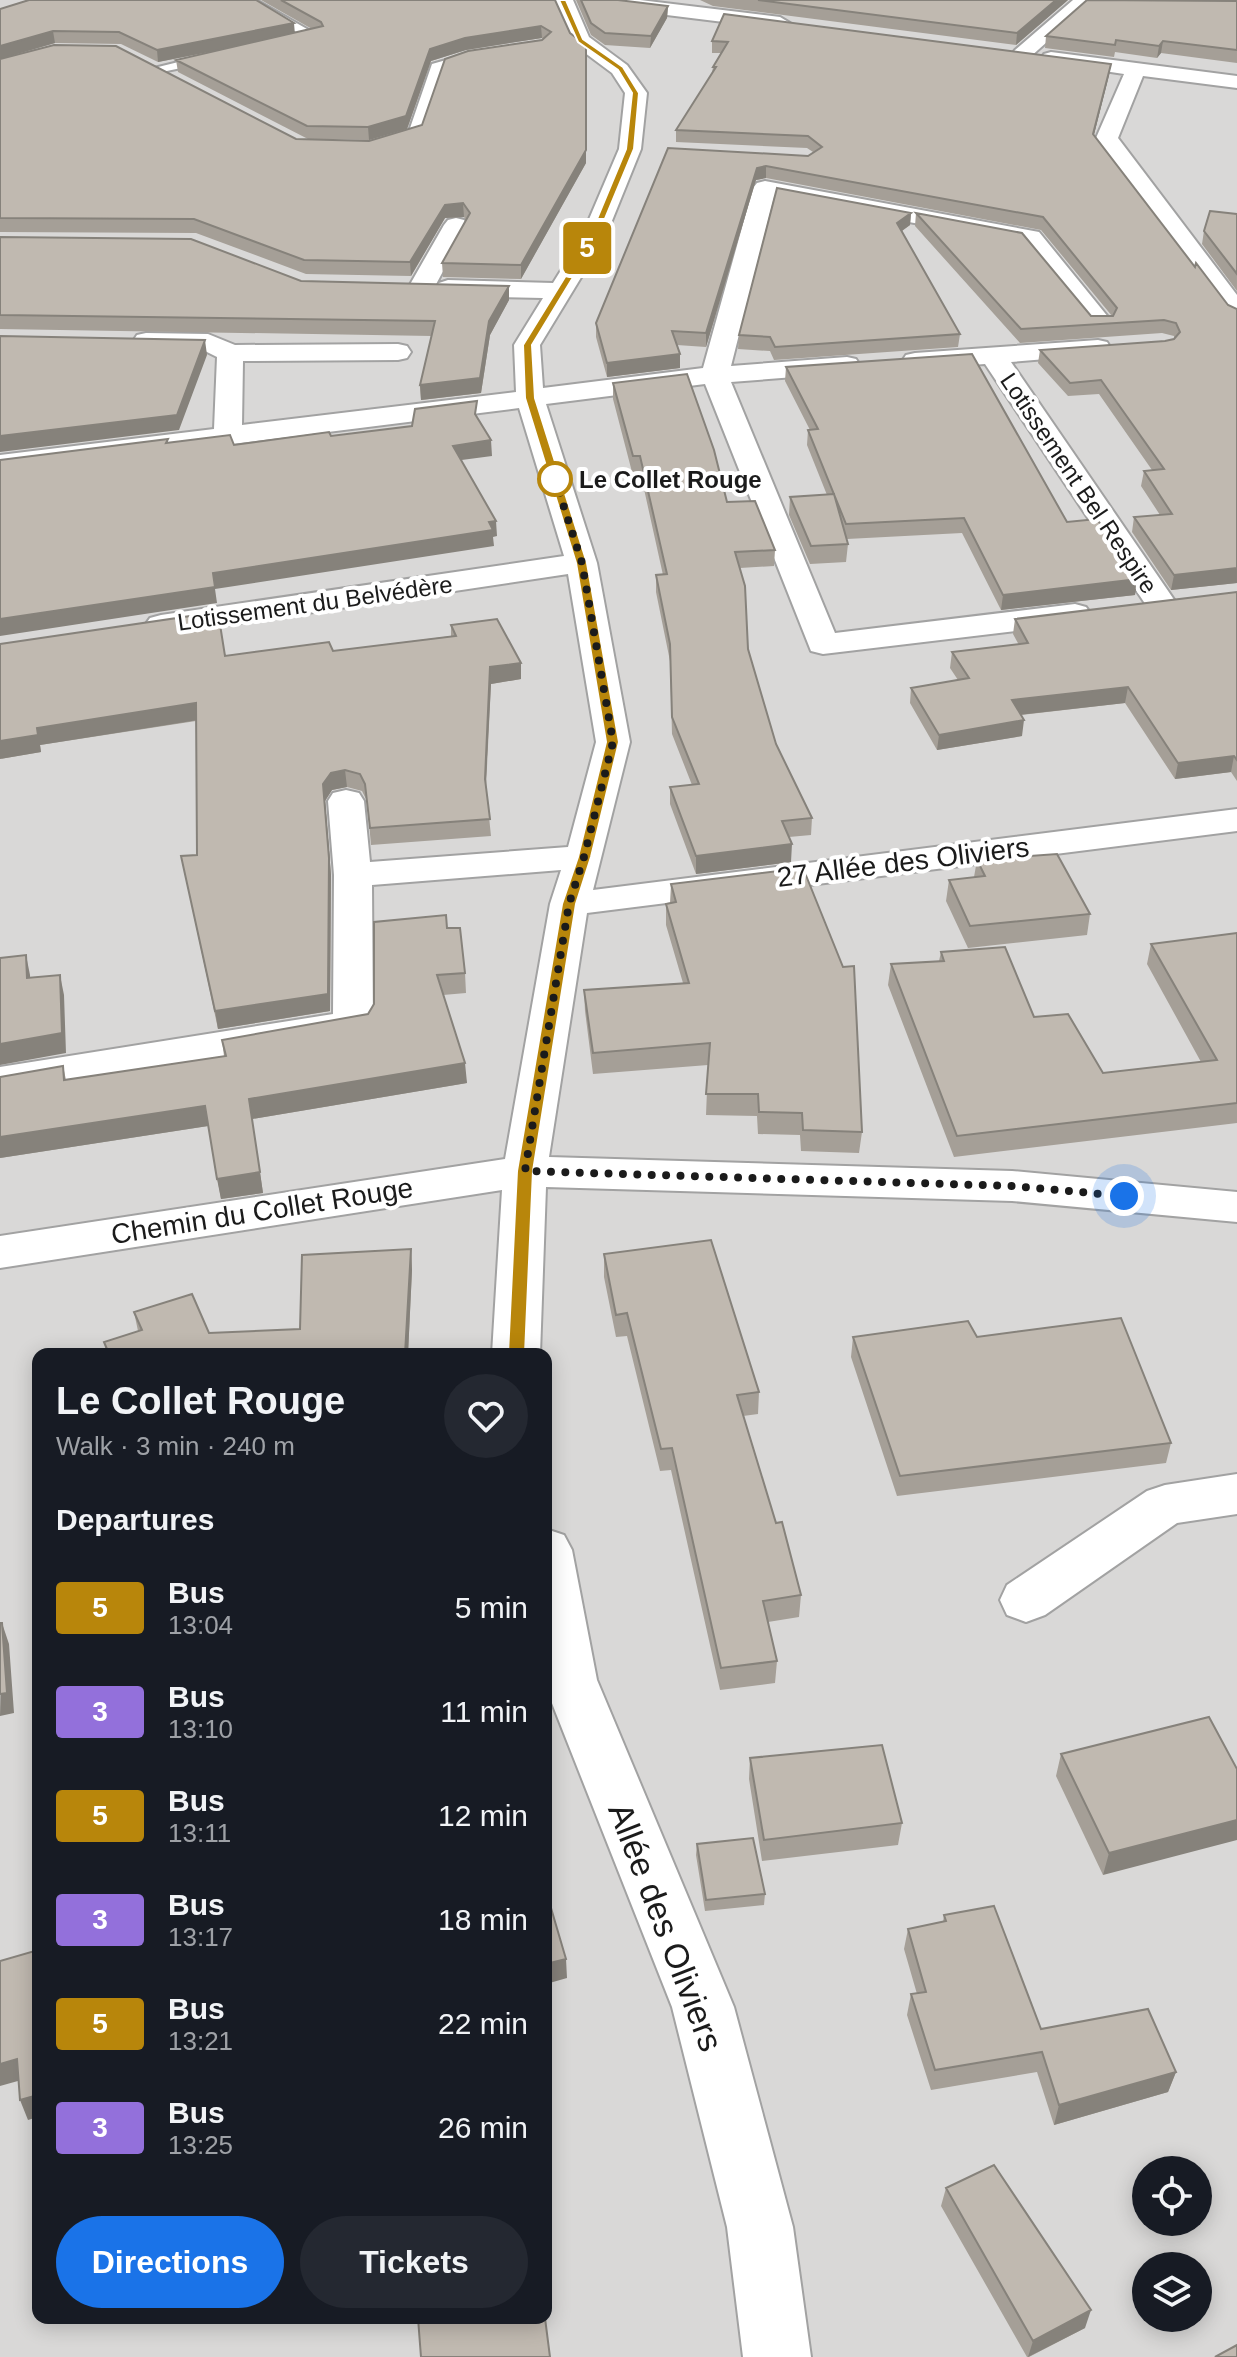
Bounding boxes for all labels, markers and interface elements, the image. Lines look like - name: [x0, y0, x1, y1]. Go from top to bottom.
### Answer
- line badge: 5: [561, 222, 613, 274]
- text: 5: [579, 232, 595, 263]
- street label: Lotissement Bel Respire: [995, 368, 1163, 598]
- marker: Le Collet Rouge: [538, 462, 572, 496]
- place label: Le Collet Rouge: [579, 466, 762, 493]
- street label: Lotissement du Belvédère: [176, 570, 454, 636]
- street label: 27 Allée des Oliviers: [775, 831, 1031, 893]
- street label: Chemin du Collet Rouge: [109, 1172, 415, 1250]
- your location: [1104, 1176, 1144, 1216]
- button: heart: [444, 1374, 528, 1458]
- text: Le Collet Rouge: [56, 1380, 345, 1422]
- text: Walk · 3 min · 240 m: [56, 1431, 295, 1461]
- text: Departures: [56, 1503, 214, 1536]
- text: Bus: [168, 1576, 225, 1609]
- text: 5 min: [455, 1591, 528, 1624]
- text: 5: [92, 1592, 108, 1623]
- text: 13:04: [168, 1610, 233, 1640]
- text: Bus: [168, 1680, 225, 1713]
- text: 11 min: [440, 1695, 528, 1728]
- text: 3: [92, 1696, 108, 1727]
- text: 13:10: [168, 1714, 233, 1744]
- text: Bus: [168, 1784, 225, 1817]
- street label: Allée des Oliviers: [601, 1798, 731, 2056]
- text: 12 min: [438, 1799, 528, 1832]
- text: 5: [92, 1800, 108, 1831]
- text: 13:11: [168, 1818, 231, 1848]
- text: Bus: [168, 1888, 225, 1921]
- text: 18 min: [438, 1903, 528, 1936]
- text: 3: [92, 1904, 108, 1935]
- text: 13:17: [168, 1922, 233, 1952]
- text: Bus: [168, 1992, 225, 2025]
- text: 22 min: [438, 2007, 528, 2040]
- text: 5: [92, 2008, 108, 2039]
- text: 13:21: [168, 2026, 233, 2056]
- text: Bus: [168, 2096, 225, 2129]
- text: 26 min: [438, 2111, 528, 2144]
- text: 3: [92, 2112, 108, 2143]
- text: 13:25: [168, 2130, 233, 2160]
- map controls: [1132, 2156, 1212, 2332]
- button: locate: [1132, 2156, 1212, 2236]
- button: Directions: [56, 2216, 284, 2308]
- button: Tickets: [300, 2216, 528, 2308]
- button: layers: [1132, 2252, 1212, 2332]

